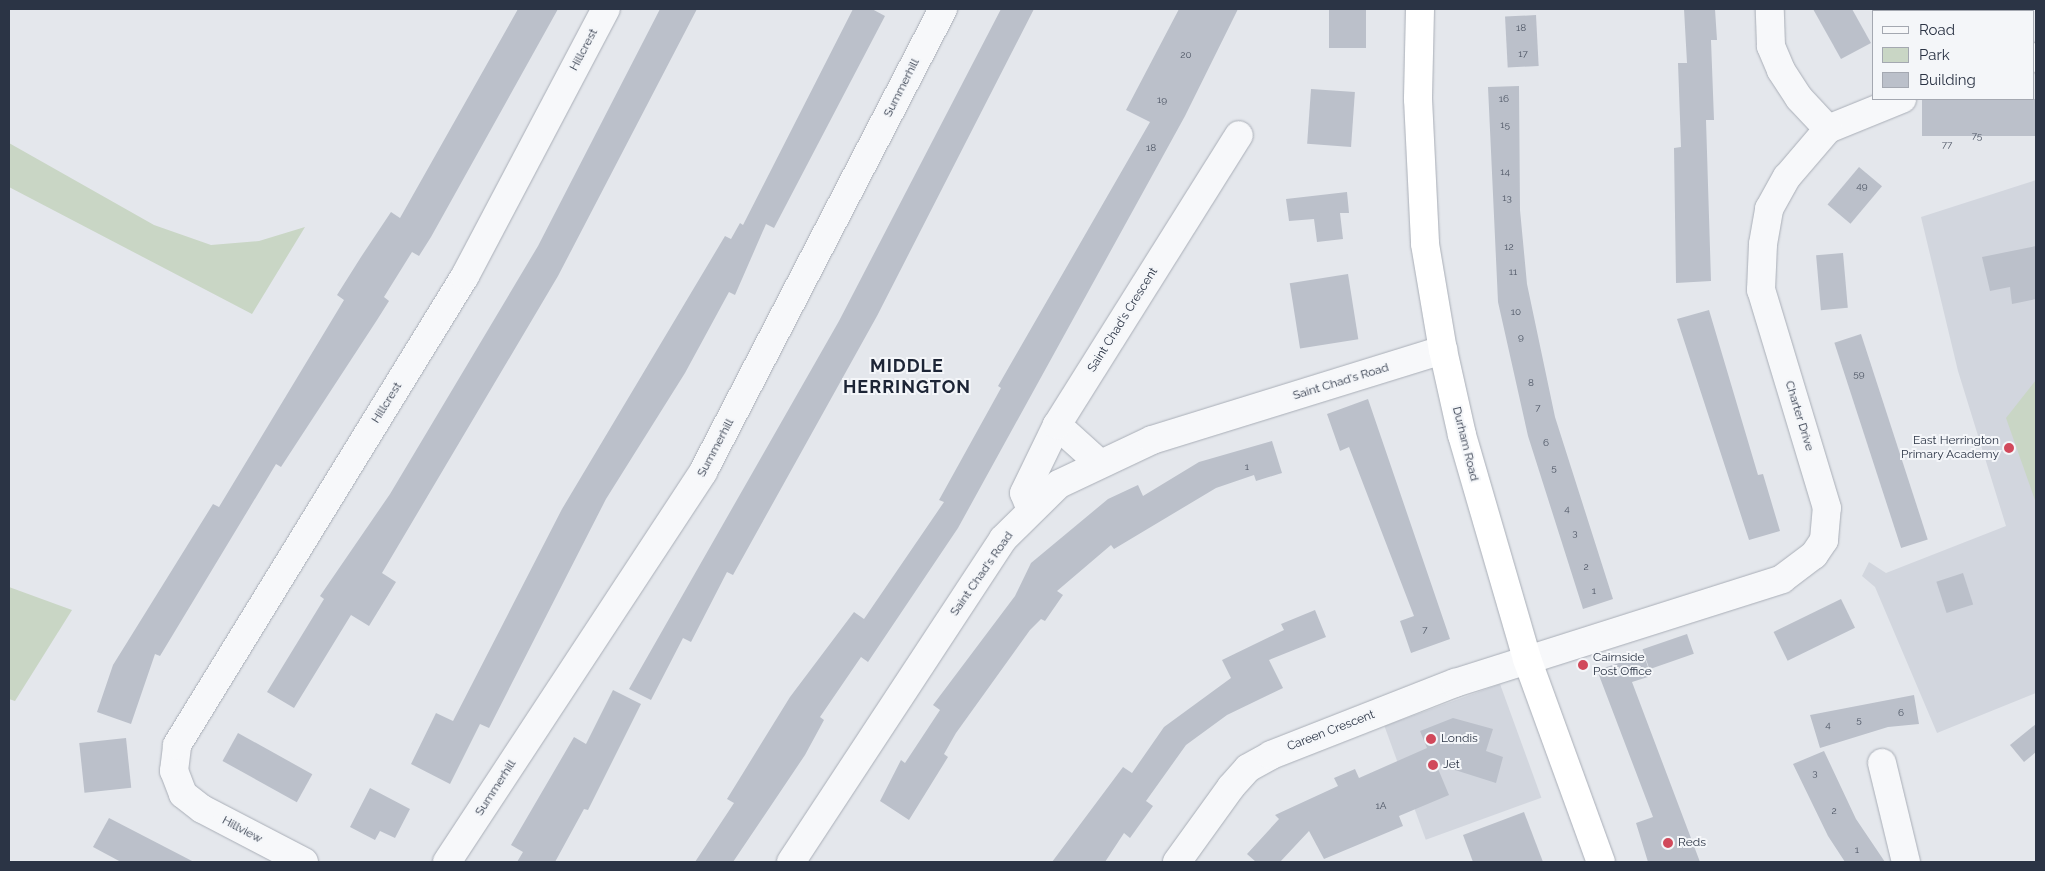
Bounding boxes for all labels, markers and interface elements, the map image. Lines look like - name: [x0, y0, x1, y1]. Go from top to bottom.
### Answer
- legend: [1872, 10, 2035, 100]
- text: Road: [1919, 21, 1955, 39]
- house number: 18: [1516, 22, 1526, 34]
- street label: Hillcrest: [567, 27, 601, 73]
- text: Park: [1919, 46, 1950, 64]
- house number: 17: [1518, 48, 1528, 60]
- house number: 20: [1180, 49, 1192, 61]
- street label: Summerhill: [881, 56, 923, 120]
- text: Building: [1919, 71, 1976, 89]
- house number: 16: [1499, 93, 1509, 105]
- house number: 19: [1157, 94, 1167, 106]
- house number: 15: [1500, 119, 1510, 131]
- house number: 75: [1972, 130, 1982, 142]
- house number: 77: [1942, 139, 1952, 151]
- house number: 18: [1146, 142, 1156, 154]
- house number: 14: [1500, 166, 1510, 178]
- house number: 49: [1856, 180, 1868, 192]
- house number: 13: [1502, 192, 1512, 204]
- house number: 12: [1504, 241, 1514, 253]
- street label: Saint Chad's Crescent: [1085, 265, 1161, 375]
- house number: 11: [1509, 266, 1517, 278]
- house number: 10: [1511, 306, 1521, 318]
- house number: 9: [1518, 331, 1524, 343]
- district label: MIDDLE HERRINGTON: [842, 356, 972, 398]
- street label: Saint Chad's Road: [1291, 361, 1391, 403]
- house number: 59: [1853, 368, 1865, 380]
- house number: 8: [1528, 377, 1534, 389]
- street label: Charter Drive: [1781, 379, 1817, 453]
- street label: Hillcrest: [369, 380, 405, 426]
- house number: 7: [1535, 402, 1541, 414]
- street label: Durham Road: [1449, 405, 1481, 483]
- street label: Summerhill: [695, 416, 737, 480]
- place label: East Herrington Primary Academy: [1900, 434, 1999, 462]
- house number: 6: [1543, 437, 1549, 449]
- marker: East Herrington Primary Academy: [2003, 442, 2015, 454]
- house number: 1: [1245, 461, 1249, 473]
- house number: 5: [1551, 462, 1557, 474]
- house number: 4: [1564, 503, 1570, 515]
- house number: 3: [1572, 527, 1578, 539]
- street label: Saint Chad's Road: [948, 529, 1016, 619]
- house number: 2: [1583, 561, 1589, 573]
- house number: 1: [1592, 585, 1596, 597]
- house number: 7: [1422, 624, 1428, 636]
- place label: Cairnside Post Office: [1593, 651, 1652, 679]
- marker: Cairnside Post Office: [1577, 659, 1589, 671]
- house number: 6: [1898, 707, 1904, 719]
- street label: Careen Crescent: [1285, 708, 1377, 754]
- house number: 5: [1856, 714, 1862, 726]
- house number: 4: [1825, 719, 1831, 731]
- place label: Londis: [1441, 732, 1478, 746]
- marker: Londis: [1425, 733, 1437, 745]
- street label: Summerhill: [473, 757, 519, 819]
- place label: Jet: [1443, 758, 1460, 772]
- marker: Jet: [1427, 759, 1439, 771]
- house number: 3: [1812, 767, 1818, 779]
- house number: 1A: [1375, 800, 1387, 812]
- house number: 2: [1831, 805, 1837, 817]
- street label: Hillview: [219, 813, 265, 847]
- place label: Reds: [1678, 836, 1706, 850]
- marker: Reds: [1662, 837, 1674, 849]
- house number: 1: [1855, 844, 1859, 856]

